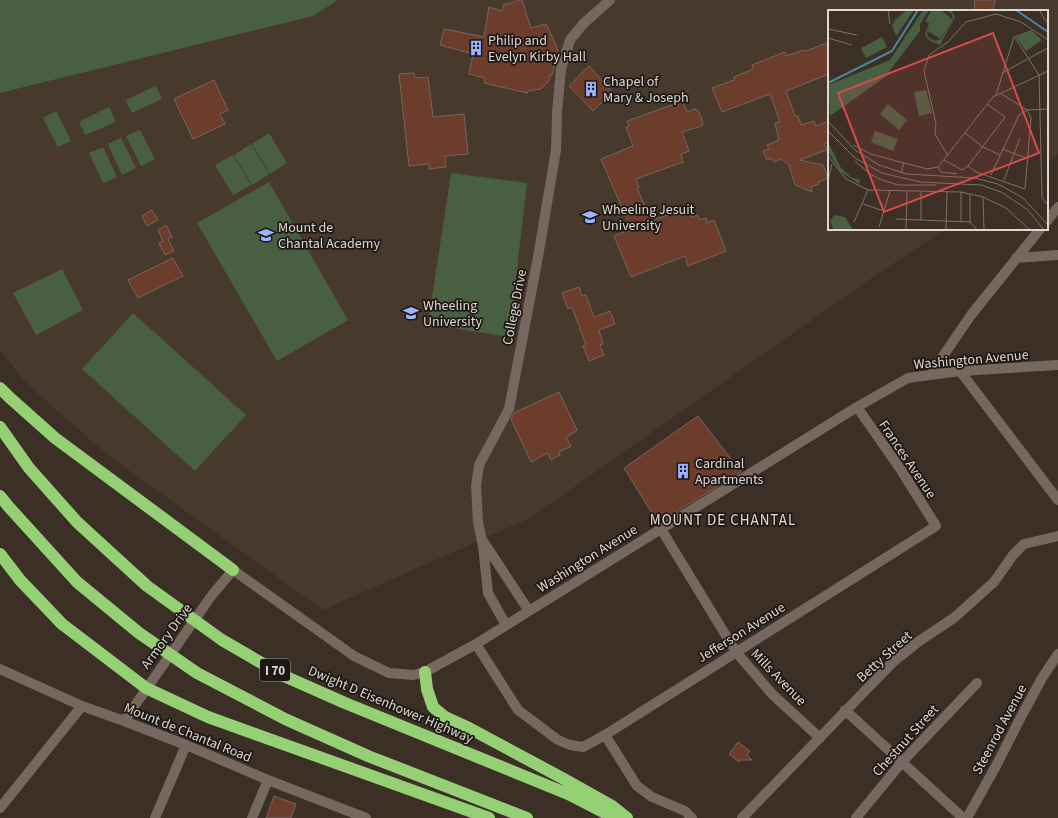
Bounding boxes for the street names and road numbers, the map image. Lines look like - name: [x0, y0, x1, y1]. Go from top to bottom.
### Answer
- street label: College Drive: [498, 268, 532, 347]
- street label: Washington Avenue: [913, 345, 1029, 375]
- street label: Frances Avenue: [874, 416, 941, 503]
- street label: Washington Avenue: [533, 520, 642, 598]
- street label: Jefferson Avenue: [694, 598, 789, 668]
- street label: Armory Drive: [136, 600, 197, 673]
- street label: Betty Street: [852, 626, 917, 687]
- street label: Mills Avenue: [746, 645, 811, 711]
- road number: I 70: [260, 659, 290, 681]
- street label: Dwight D Eisenhower Highway: [305, 661, 477, 749]
- street label: Steenrod Avenue: [968, 681, 1032, 778]
- street label: Mount de Chantal Road: [121, 698, 255, 768]
- street label: Chestnut Street: [868, 700, 944, 781]

